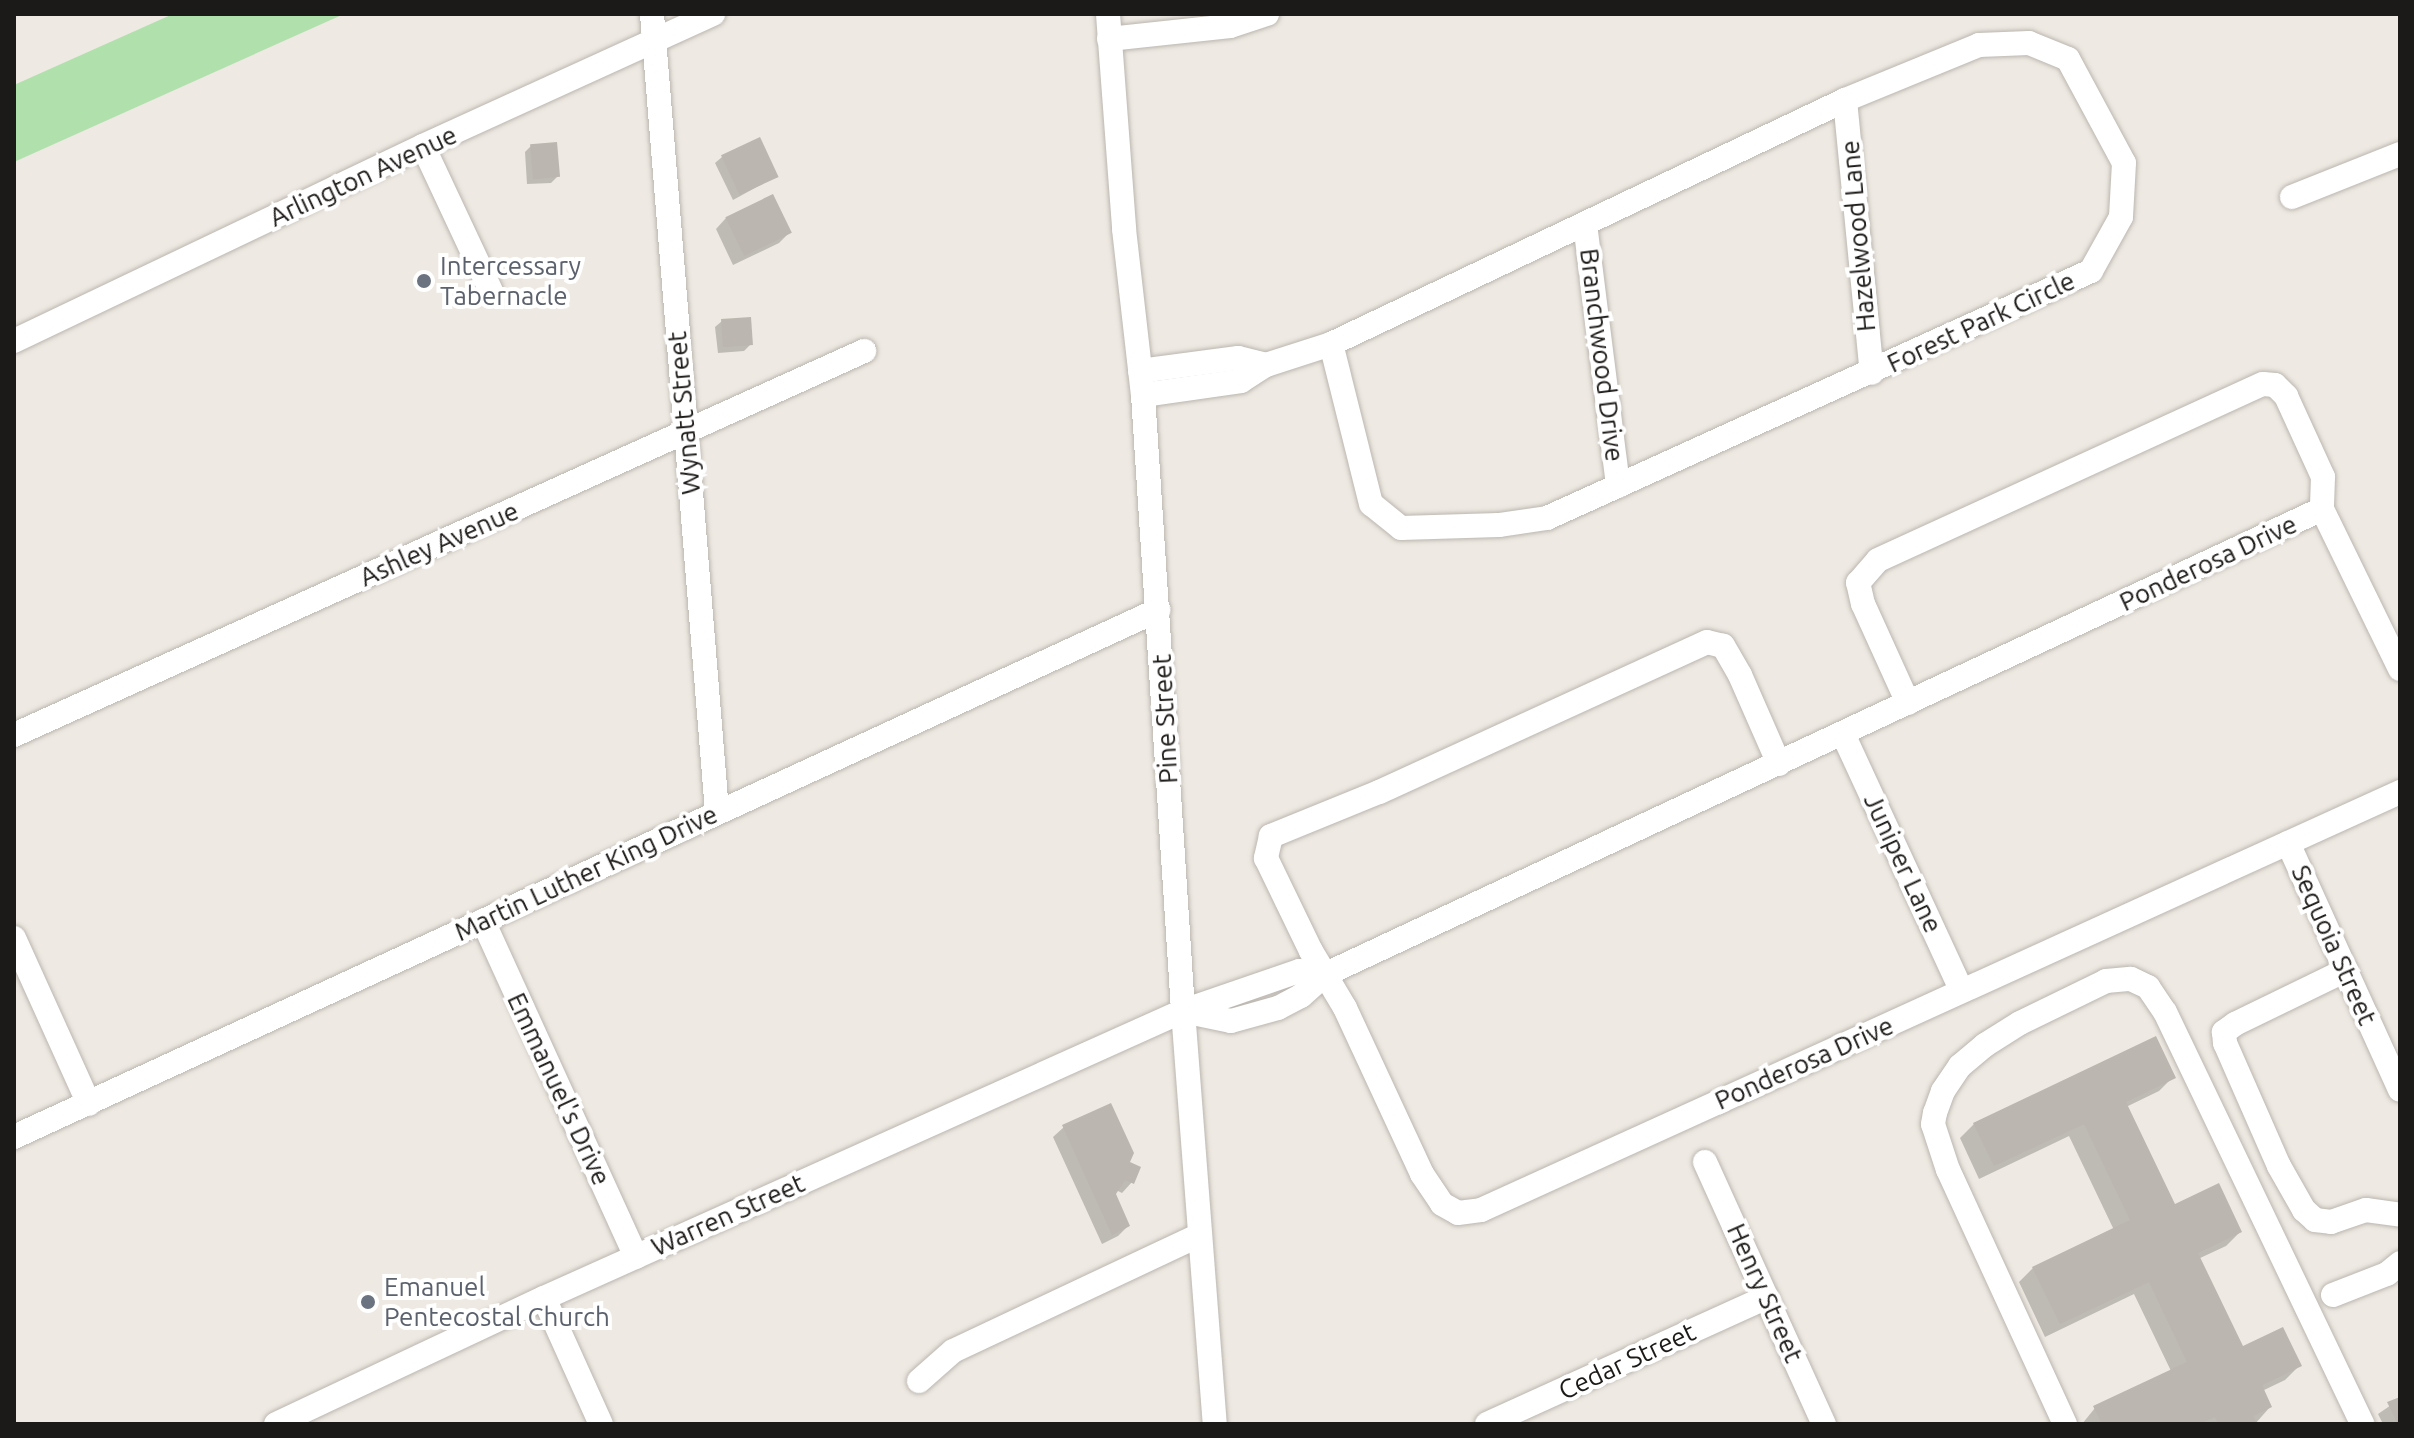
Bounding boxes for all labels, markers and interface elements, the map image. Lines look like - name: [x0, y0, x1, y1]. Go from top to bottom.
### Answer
- street label: Arlington Avenue: [264, 119, 462, 233]
- street label: Hazelwood Lane: [1834, 139, 1882, 333]
- street label: Branchwood Drive: [1573, 247, 1631, 463]
- place label: Intercessary Tabernacle: [440, 250, 581, 312]
- street label: Forest Park Circle: [1882, 265, 2080, 379]
- marker: Intercessary Tabernacle: [415, 272, 433, 290]
- street label: Wynatt Street: [661, 330, 707, 496]
- street label: Ashley Avenue: [355, 495, 523, 593]
- street label: Ponderosa Drive: [2114, 508, 2302, 618]
- street label: Pine Street: [1146, 653, 1184, 785]
- street label: Juniper Lane: [1857, 788, 1949, 938]
- street label: Martin Luther King Drive: [450, 798, 722, 948]
- street label: Sequoia Street: [2285, 860, 2383, 1030]
- street label: Emmanuel's Drive: [501, 988, 617, 1190]
- street label: Ponderosa Drive: [1710, 1010, 1898, 1116]
- street label: Warren Street: [647, 1167, 809, 1263]
- street label: Henry Street: [1720, 1219, 1810, 1367]
- place label: Emanuel Pentecostal Church: [384, 1271, 610, 1332]
- marker: Emanuel Pentecostal Church: [359, 1293, 377, 1311]
- street label: Cedar Street: [1554, 1316, 1700, 1406]

